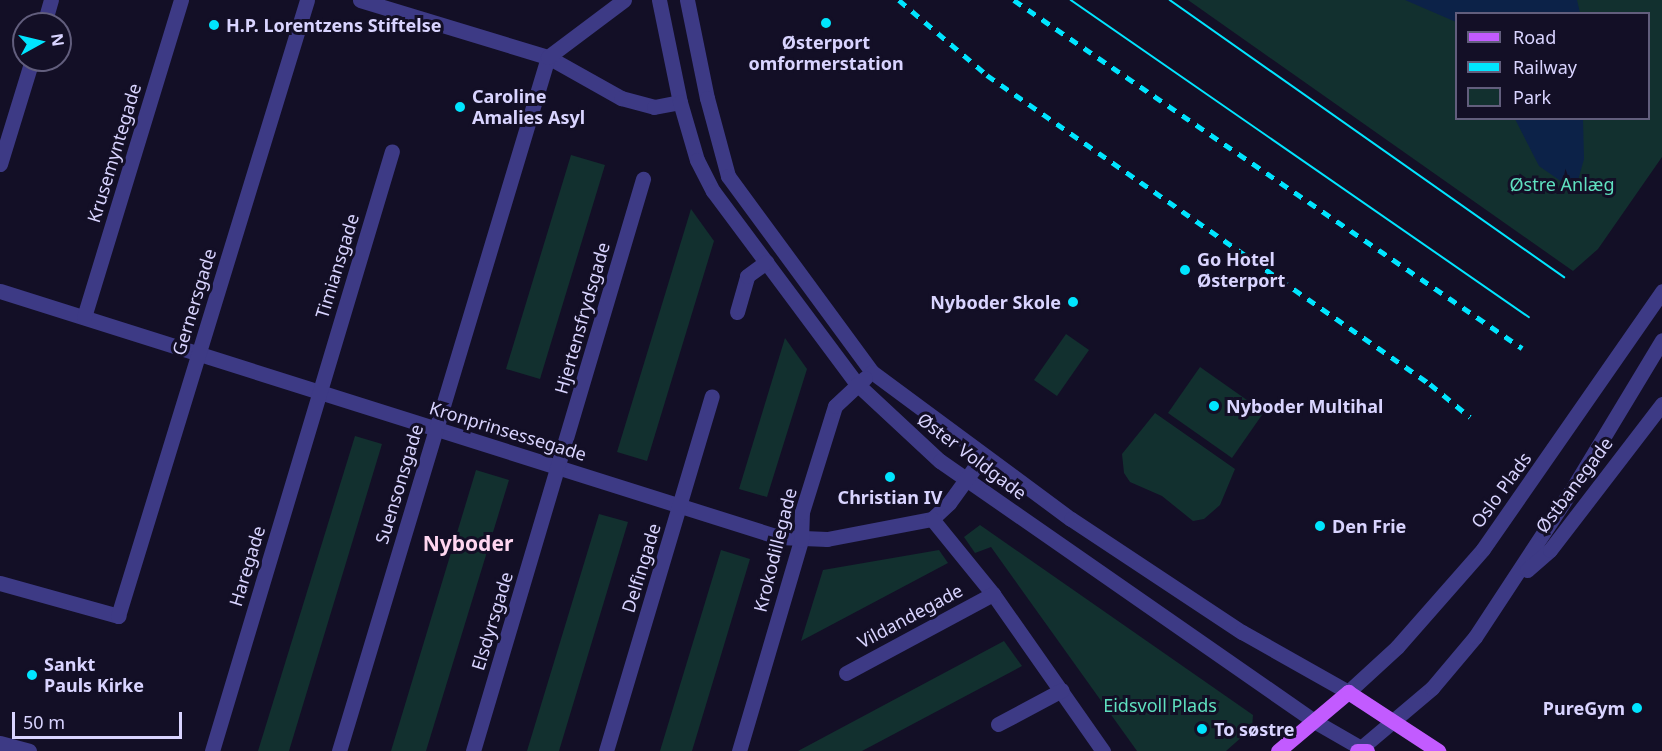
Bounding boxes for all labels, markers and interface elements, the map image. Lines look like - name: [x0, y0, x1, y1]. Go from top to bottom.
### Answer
- north arrow: [12, 12, 72, 72]
- legend: [1455, 12, 1650, 120]
- place label: H.P. Lorentzens Stiftelse: [226, 14, 441, 36]
- marker: Østerport omformerstation: [819, 16, 833, 30]
- marker: H.P. Lorentzens Stiftelse: [207, 18, 221, 32]
- text: Road: [1513, 25, 1556, 49]
- text: N: [46, 32, 70, 48]
- place label: Østerport omformerstation: [748, 32, 904, 74]
- text: Railway: [1513, 55, 1577, 79]
- street label: Krusemyntegade: [83, 81, 145, 225]
- text: Park: [1513, 85, 1551, 109]
- place label: Caroline Amalies Asyl: [472, 86, 585, 128]
- marker: Caroline Amalies Asyl: [453, 100, 467, 114]
- park label: Østre Anlæg: [1510, 173, 1614, 195]
- street label: Timiansgade: [311, 211, 363, 321]
- street label: Hjertensfrydsgade: [550, 240, 614, 396]
- street label: Gernersgade: [168, 246, 220, 358]
- place label: Go Hotel Østerport: [1197, 249, 1285, 292]
- marker: Go Hotel Østerport: [1178, 263, 1192, 277]
- place label: Nyboder Skole: [930, 291, 1061, 313]
- marker: Nyboder Skole: [1066, 295, 1080, 309]
- place label: Nyboder Multihal: [1226, 395, 1383, 417]
- street label: Kronprinsessegade: [427, 397, 589, 465]
- marker: Nyboder Multihal: [1207, 399, 1221, 413]
- street label: Øster Voldgade: [913, 408, 1031, 504]
- street label: Suensonsgade: [371, 422, 427, 546]
- street label: Østbanegade: [1531, 433, 1617, 537]
- street label: Oslo Plads: [1466, 448, 1536, 532]
- marker: Christian IV: [883, 470, 897, 484]
- street label: Krokodillegade: [749, 486, 801, 614]
- place label: Christian IV: [838, 486, 942, 508]
- place label: Den Frie: [1332, 515, 1406, 537]
- marker: Den Frie: [1313, 519, 1327, 533]
- street label: Delfingade: [617, 521, 665, 615]
- street label: Haregade: [225, 523, 269, 609]
- district label: Nyboder: [423, 530, 513, 556]
- street label: Elsdyrsgade: [467, 569, 517, 673]
- street label: Vildandegade: [854, 579, 966, 653]
- place label: Sankt Pauls Kirke: [44, 654, 144, 696]
- marker: Sankt Pauls Kirke: [25, 668, 39, 682]
- park label: Eidsvoll Plads: [1103, 694, 1217, 716]
- place label: PureGym: [1543, 697, 1625, 719]
- scale bar: [15, 700, 184, 738]
- marker: PureGym: [1630, 701, 1644, 715]
- text: 50 m: [23, 710, 65, 734]
- place label: To søstre: [1214, 718, 1295, 740]
- marker: To søstre: [1195, 722, 1209, 736]

